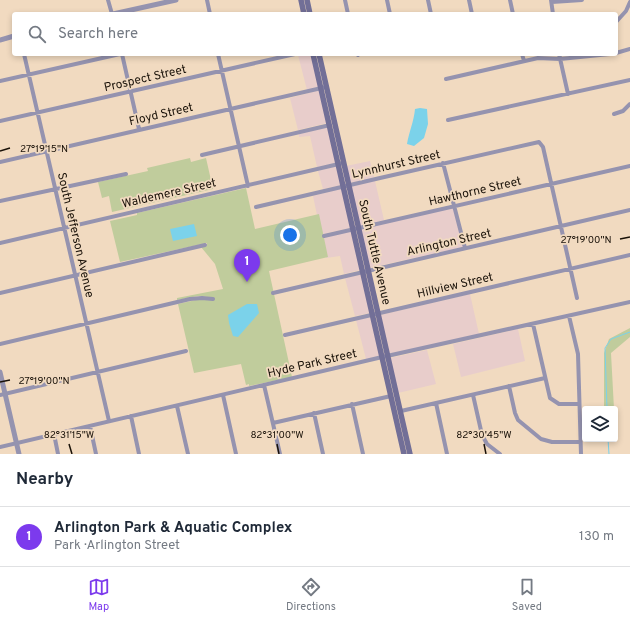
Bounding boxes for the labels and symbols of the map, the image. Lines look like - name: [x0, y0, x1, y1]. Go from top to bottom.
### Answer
- street label: Prospect Street: [102, 62, 188, 96]
- street label: Floyd Street: [128, 100, 195, 130]
- text: 27°19'15"N: [20, 143, 68, 156]
- street label: Lynnhurst Street: [350, 147, 442, 183]
- street label: South Jefferson Avenue: [53, 171, 97, 299]
- street label: Hawthorne Street: [427, 174, 523, 210]
- street label: Waldemere Street: [121, 175, 218, 213]
- street label: South Tuttle Avenue: [354, 198, 394, 307]
- your location: [280, 225, 300, 245]
- street label: Arlington Street: [405, 225, 493, 260]
- text: 27°19'00"N: [560, 234, 612, 247]
- pin: 1: [234, 249, 260, 282]
- street label: Hillview Street: [416, 269, 495, 303]
- street label: Hyde Park Street: [266, 346, 359, 382]
- text: 27°19'00"N: [18, 375, 70, 388]
- text: 82°31'15"W: [44, 429, 94, 442]
- text: 82°31'00"W: [250, 429, 304, 442]
- text: 82°30'45"W: [456, 429, 512, 442]

